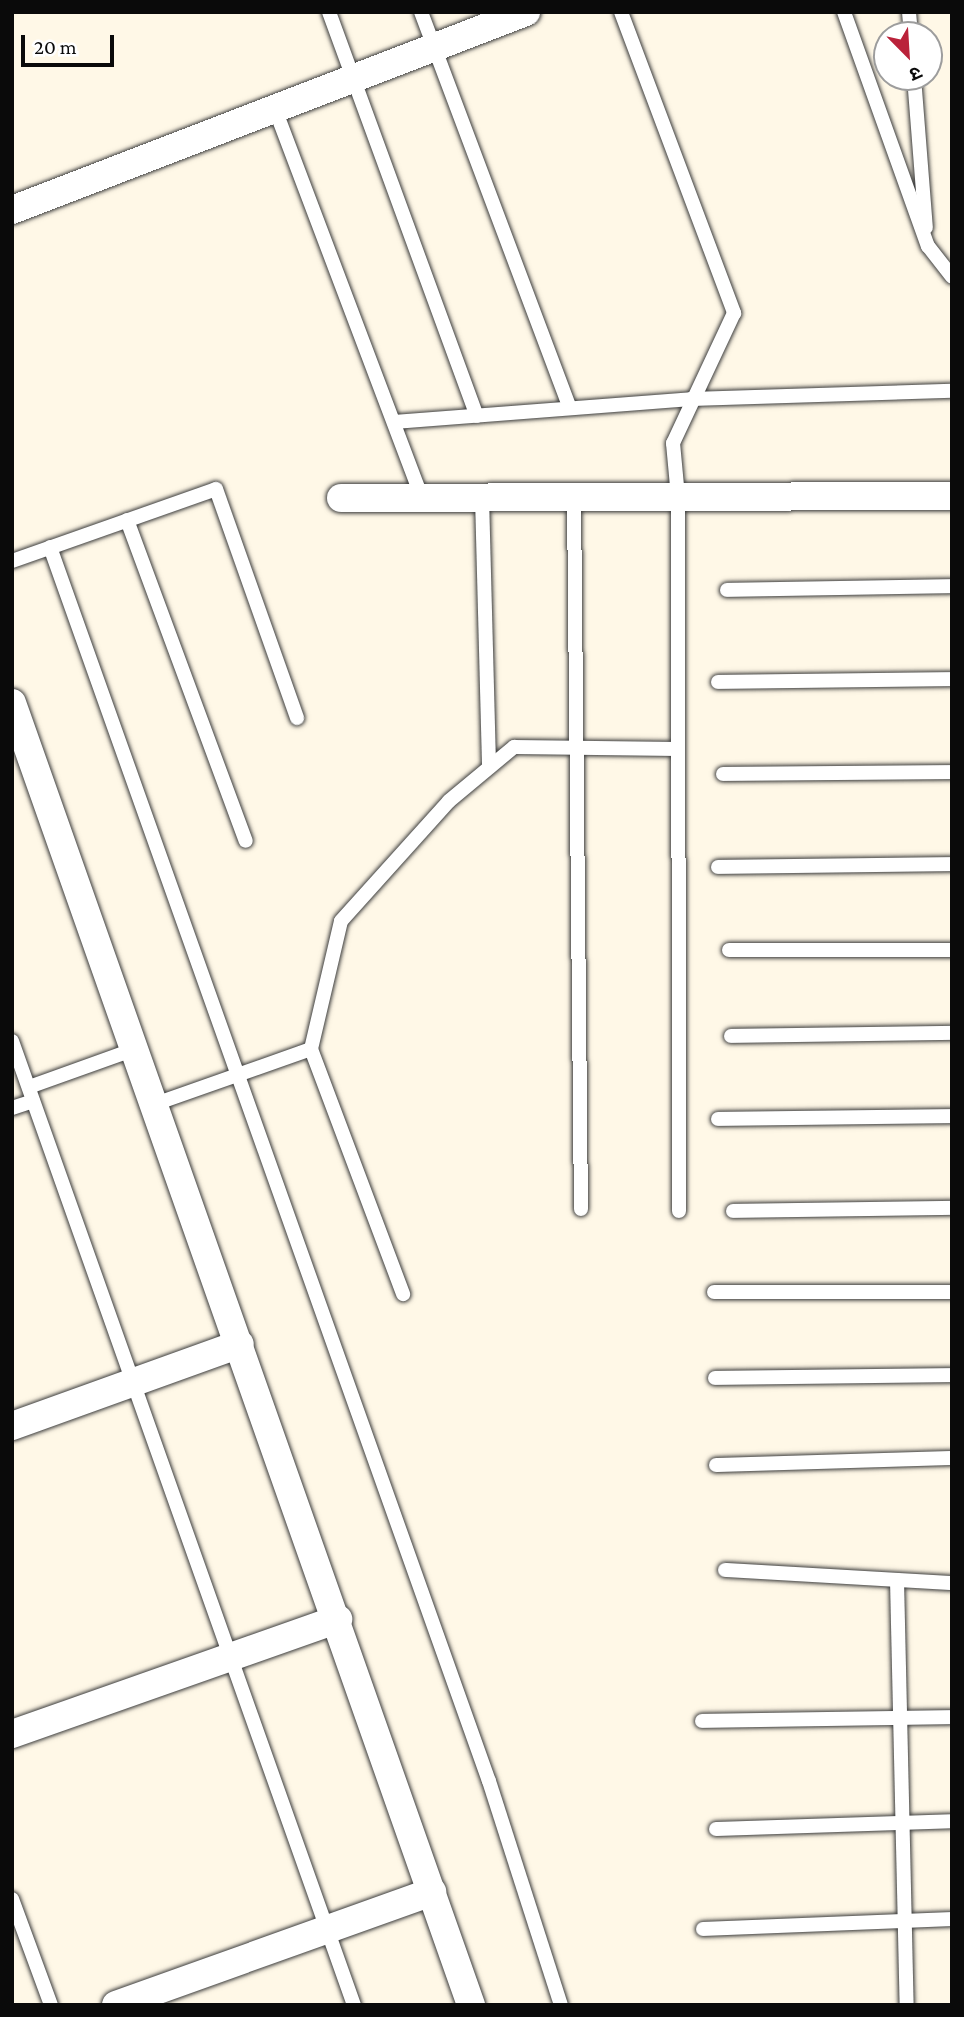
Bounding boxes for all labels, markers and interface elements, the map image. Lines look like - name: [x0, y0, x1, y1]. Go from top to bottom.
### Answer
- scale bar: [24, 21, 117, 65]
- north arrow: [873, 21, 943, 91]
- text: 20 m: [34, 35, 77, 59]
- text: उ: [907, 62, 925, 86]

